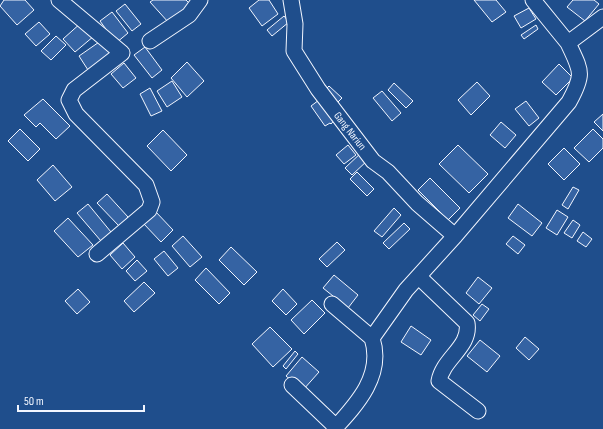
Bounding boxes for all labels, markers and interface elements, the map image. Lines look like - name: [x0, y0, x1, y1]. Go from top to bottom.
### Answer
- street label: Gang Nariun: [331, 109, 369, 153]
- scale bar: [18, 387, 144, 413]
- text: 50 m: [24, 394, 44, 409]

